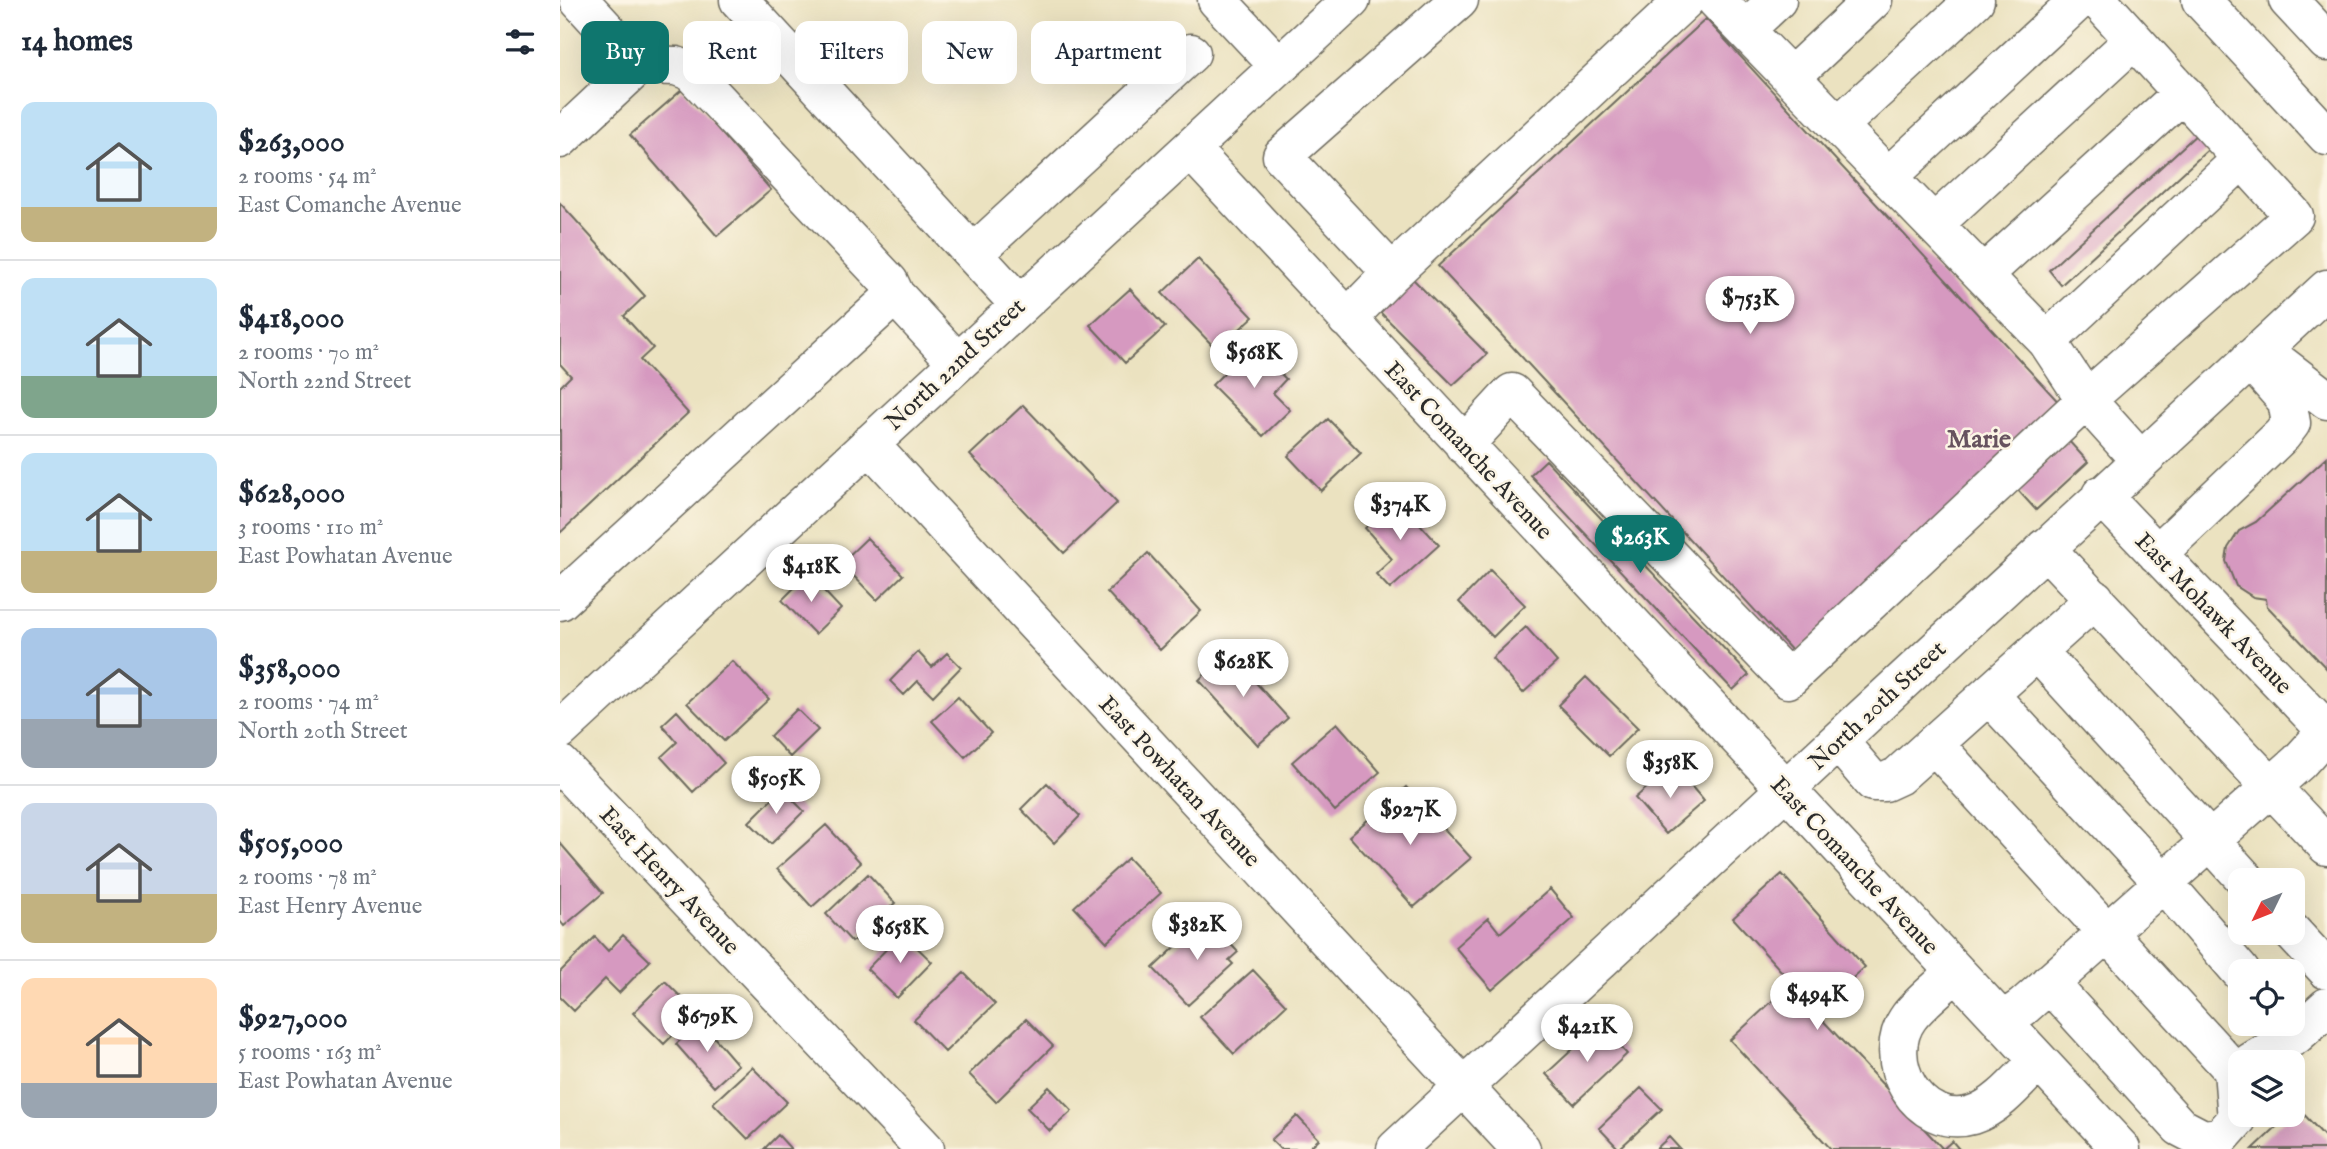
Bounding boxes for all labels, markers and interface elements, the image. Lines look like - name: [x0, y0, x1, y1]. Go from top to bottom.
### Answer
- chip: Buy: [581, 21, 669, 84]
- chip: Rent: [683, 21, 781, 84]
- chip: Filters: [795, 21, 908, 84]
- chip: New: [922, 21, 1017, 84]
- chip: Apartment: [1031, 21, 1186, 84]
- text: 14 homes: [21, 23, 133, 61]
- icon: filters: [501, 23, 539, 61]
- text: $263,000: [238, 124, 345, 162]
- icon: home: [77, 130, 161, 214]
- text: 2 rooms · 54 m²: [238, 162, 377, 191]
- text: East Comanche Avenue: [238, 191, 462, 220]
- pin: $753K: [1701, 276, 1799, 336]
- text: $753K: [1721, 284, 1779, 313]
- street label: North 22nd Street: [879, 292, 1033, 438]
- text: $418,000: [238, 300, 344, 338]
- icon: home: [77, 306, 161, 390]
- pin: $568K: [1205, 330, 1303, 390]
- text: 2 rooms · 70 m²: [238, 338, 379, 367]
- text: $568K: [1226, 338, 1282, 367]
- street label: East Comanche Avenue: [1377, 355, 1559, 547]
- text: North 22nd Street: [238, 367, 411, 396]
- district label: Marie: [1947, 423, 2011, 456]
- text: $628,000: [238, 475, 345, 513]
- icon: home: [77, 481, 161, 565]
- pin: $374K: [1351, 482, 1449, 542]
- text: $374K: [1370, 490, 1430, 519]
- text: 3 rooms · 110 m²: [238, 513, 383, 542]
- pin: $263K: [1591, 516, 1689, 575]
- text: $263K: [1611, 523, 1669, 552]
- street label: East Mohawk Avenue: [2127, 526, 2298, 702]
- text: East Powhatan Avenue: [238, 542, 452, 571]
- pin: $418K: [762, 544, 860, 604]
- text: $418K: [782, 552, 840, 581]
- street label: North 20th Street: [1803, 634, 1953, 778]
- pin: $628K: [1194, 640, 1292, 699]
- text: $628K: [1214, 647, 1272, 676]
- text: $358,000: [238, 650, 341, 688]
- icon: home: [77, 656, 161, 740]
- text: 2 rooms · 74 m²: [238, 688, 379, 717]
- street label: East Powhatan Avenue: [1091, 690, 1267, 874]
- text: North 20th Street: [238, 717, 408, 746]
- pin: $358K: [1621, 740, 1719, 800]
- text: $358K: [1642, 748, 1698, 777]
- pin: $505K: [727, 756, 825, 816]
- text: $505K: [747, 764, 805, 793]
- street label: East Comanche Avenue: [1763, 770, 1945, 962]
- pin: $927K: [1361, 788, 1459, 847]
- text: $927K: [1380, 795, 1440, 824]
- street label: East Henry Avenue: [592, 800, 746, 962]
- text: $505,000: [238, 825, 343, 863]
- icon: home: [77, 831, 161, 915]
- text: 2 rooms · 78 m²: [238, 863, 377, 892]
- north arrow: [2228, 868, 2305, 945]
- map controls: [2228, 868, 2305, 1127]
- text: East Henry Avenue: [238, 892, 422, 921]
- pin: $382K: [1148, 902, 1246, 962]
- pin: $658K: [851, 906, 949, 965]
- text: $382K: [1168, 910, 1226, 939]
- text: $658K: [872, 913, 928, 942]
- button: locate: [2228, 959, 2305, 1036]
- pin: $494K: [1768, 972, 1866, 1032]
- text: $494K: [1786, 980, 1848, 1009]
- pin: $679K: [658, 995, 756, 1054]
- text: $927,000: [238, 1000, 348, 1038]
- text: $679K: [677, 1002, 737, 1031]
- pin: $421K: [1538, 1004, 1636, 1064]
- icon: home: [77, 1006, 161, 1090]
- text: $421K: [1557, 1012, 1617, 1041]
- text: 5 rooms · 163 m²: [238, 1038, 382, 1067]
- button: layers: [2228, 1050, 2305, 1127]
- text: East Powhatan Avenue: [238, 1067, 452, 1096]

